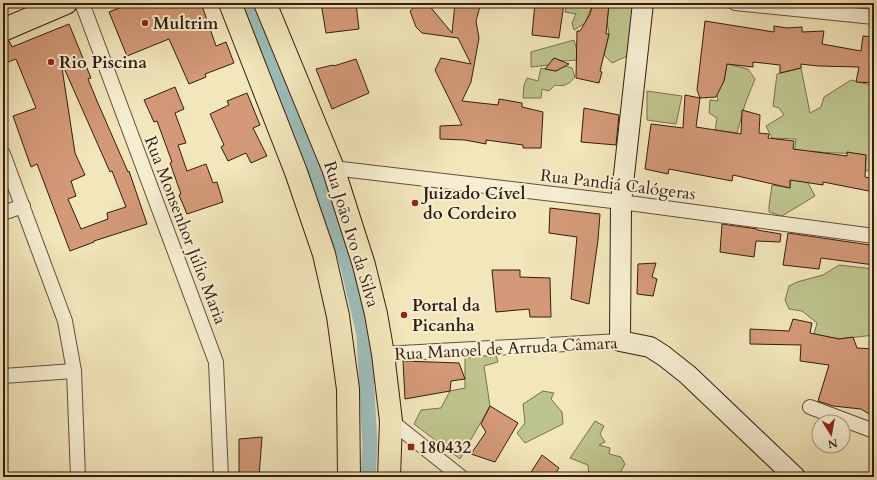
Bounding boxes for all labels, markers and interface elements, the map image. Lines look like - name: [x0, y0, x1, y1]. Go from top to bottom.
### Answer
- place label: Multrim: [153, 12, 219, 35]
- marker: Multrim: [140, 18, 150, 28]
- place label: Rio Piscina: [59, 51, 147, 74]
- marker: Rio Piscina: [46, 57, 56, 67]
- street label: Rua Monsenhor Júlio Maria: [139, 133, 232, 328]
- street label: Rua João Ivo da Silva: [318, 158, 385, 311]
- street label: Rua Pandiá Calógeras: [539, 164, 697, 205]
- place label: Juizado Cível do Cordeiro: [420, 182, 526, 225]
- marker: Juizado Cível do Cordeiro: [410, 198, 420, 208]
- place label: Portal da Picanha: [412, 294, 481, 337]
- marker: Portal da Picanha: [399, 310, 409, 320]
- street label: Rua Manoel de Arruda Câmara: [394, 331, 619, 366]
- north arrow: [811, 414, 851, 454]
- text: N: [826, 435, 839, 452]
- place label: 180432: [419, 436, 472, 459]
- marker: 180432: [406, 442, 416, 452]

